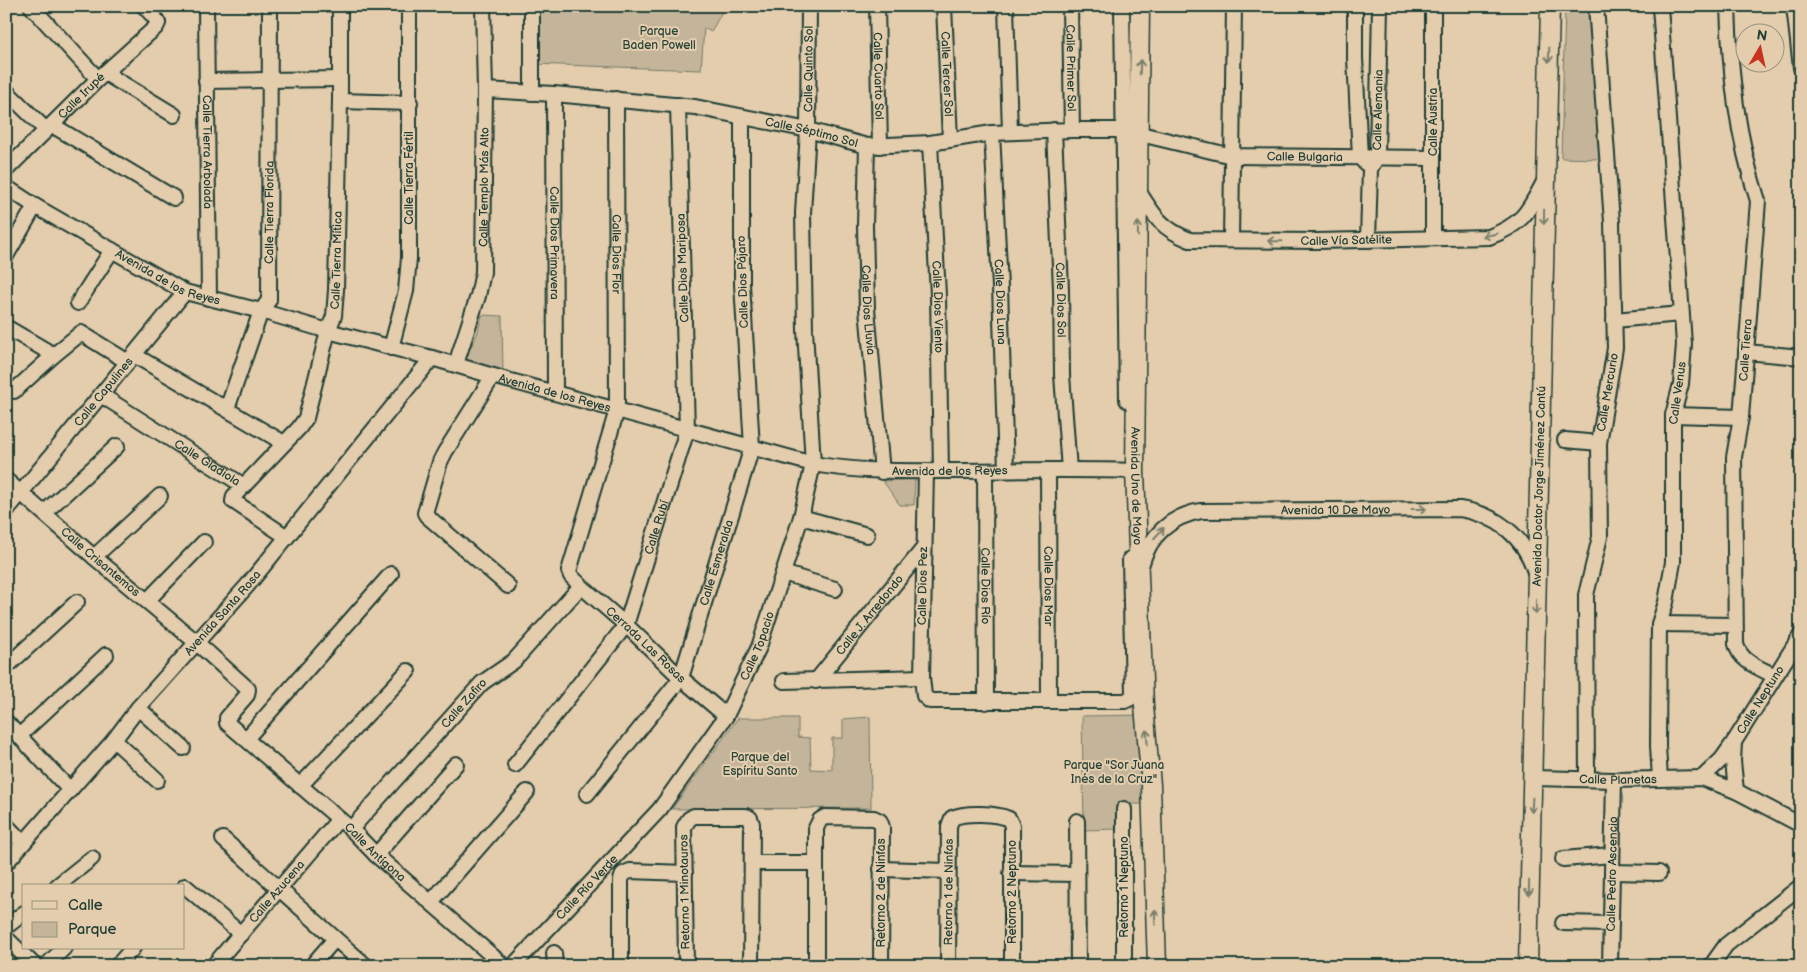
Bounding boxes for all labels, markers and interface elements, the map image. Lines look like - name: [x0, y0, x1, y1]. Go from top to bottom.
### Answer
- north arrow: [1734, 22, 1784, 72]
- park label: Parque Baden Powell: [622, 24, 696, 53]
- street label: Calle Primer Sol: [1063, 24, 1079, 112]
- street label: Calle Quinto Sol: [801, 26, 816, 112]
- text: N: [1755, 26, 1768, 45]
- street label: Calle Tercer Sol: [938, 31, 956, 117]
- street label: Calle Cuarto Sol: [870, 32, 887, 120]
- one-way arrow: [1544, 47, 1553, 63]
- one-way arrow: [1135, 59, 1144, 75]
- street label: Calle Irupé: [55, 69, 108, 122]
- street label: Calle Alemania: [1370, 69, 1386, 151]
- street label: Calle Austria: [1426, 88, 1441, 156]
- street label: Calle Tierra Arbolada: [199, 95, 216, 209]
- street label: Calle Séptimo Sol: [764, 114, 860, 151]
- street label: Calle Templo Más Alto: [476, 127, 492, 247]
- street label: Calle Tierra Fértil: [402, 131, 417, 225]
- street label: Calle Bulgaria: [1267, 149, 1343, 165]
- street label: Calle Tierra Florida: [262, 160, 277, 264]
- street label: Calle Dios Primavera: [547, 186, 562, 300]
- one-way arrow: [1540, 209, 1549, 225]
- street label: Calle Tierra Mítica: [327, 211, 345, 310]
- street label: Calle Dios Mariposa: [674, 213, 692, 323]
- street label: Calle Dios Flor: [609, 214, 624, 294]
- one-way arrow: [1133, 222, 1143, 238]
- one-way arrow: [1482, 231, 1498, 241]
- street label: Calle Vía Satélite: [1301, 232, 1392, 249]
- street label: Calle Dios Pájaro: [734, 235, 752, 329]
- one-way arrow: [1267, 236, 1284, 246]
- street label: Avenida de los Reyes: [112, 246, 222, 308]
- street label: Calle Dios Luna: [991, 259, 1009, 345]
- street label: Calle Dios Viento: [929, 260, 946, 353]
- street label: Calle Dios Sol: [1052, 262, 1069, 338]
- street label: Calle Dios Lluvia: [858, 265, 879, 356]
- street label: Calle Tierra: [1736, 318, 1756, 382]
- street label: Calle Mercurio: [1594, 352, 1622, 433]
- street label: Calle Capulines: [71, 354, 136, 430]
- street label: Calle Venus: [1666, 360, 1690, 426]
- street label: Avenida de los Reyes: [497, 370, 613, 416]
- street label: Avenida Doctor Jorge Jiménez Cantú: [1529, 386, 1549, 587]
- street label: Avenida Uno de Mayo: [1127, 427, 1145, 546]
- street label: Calle Gladiola: [171, 436, 243, 489]
- street label: Avenida de los Reyes: [892, 463, 1008, 479]
- street label: Calle Rubí: [641, 498, 672, 556]
- street label: Avenida 10 De Mayo: [1281, 502, 1391, 518]
- one-way arrow: [1411, 504, 1427, 514]
- street label: Calle Esmeralda: [696, 518, 737, 607]
- street label: Calle Crisantemos: [58, 524, 143, 600]
- one-way arrow: [1153, 527, 1165, 540]
- street label: Calle Dios Pez: [915, 546, 931, 625]
- street label: Calle Dios Mar: [1041, 546, 1056, 627]
- street label: Calle Dios Río: [978, 548, 993, 625]
- street label: Avenida Santa Rosa: [181, 567, 264, 658]
- street label: Calle J. Arredondo: [833, 572, 907, 658]
- one-way arrow: [1531, 599, 1541, 615]
- street label: Cerrada Las Rosas: [603, 603, 689, 686]
- street label: Calle Topacio: [737, 609, 778, 683]
- street label: Calle Neptuno: [1733, 663, 1787, 737]
- street label: Calle Zafiro: [438, 675, 490, 731]
- one-way arrow: [1142, 730, 1152, 746]
- park label: Parque del Espíritu Santo: [722, 750, 798, 779]
- park label: Parque "Sor Juana Inés de la Cruz": [1064, 758, 1165, 787]
- street label: Calle Planetas: [1579, 772, 1657, 788]
- one-way arrow: [1528, 796, 1537, 812]
- street label: Calle Pedro Ascencio: [1603, 816, 1621, 932]
- street label: Calle Antígona: [342, 819, 409, 885]
- street label: Retorno 1 Minotauros: [676, 834, 694, 950]
- street label: Retorno 1 Neptuno: [1117, 836, 1132, 938]
- street label: Retorno 2 de Ninfas: [874, 838, 889, 948]
- street label: Retorno 1 de Ninfas: [941, 838, 956, 946]
- street label: Retorno 2 Neptuno: [1005, 840, 1020, 944]
- street label: Calle Río Verde: [553, 851, 621, 923]
- street label: Calle Azucena: [246, 857, 308, 926]
- one-way arrow: [1525, 879, 1534, 895]
- legend: [22, 884, 185, 950]
- text: Calle: [68, 896, 103, 915]
- one-way arrow: [1150, 909, 1160, 926]
- text: Parque: [68, 920, 117, 939]

